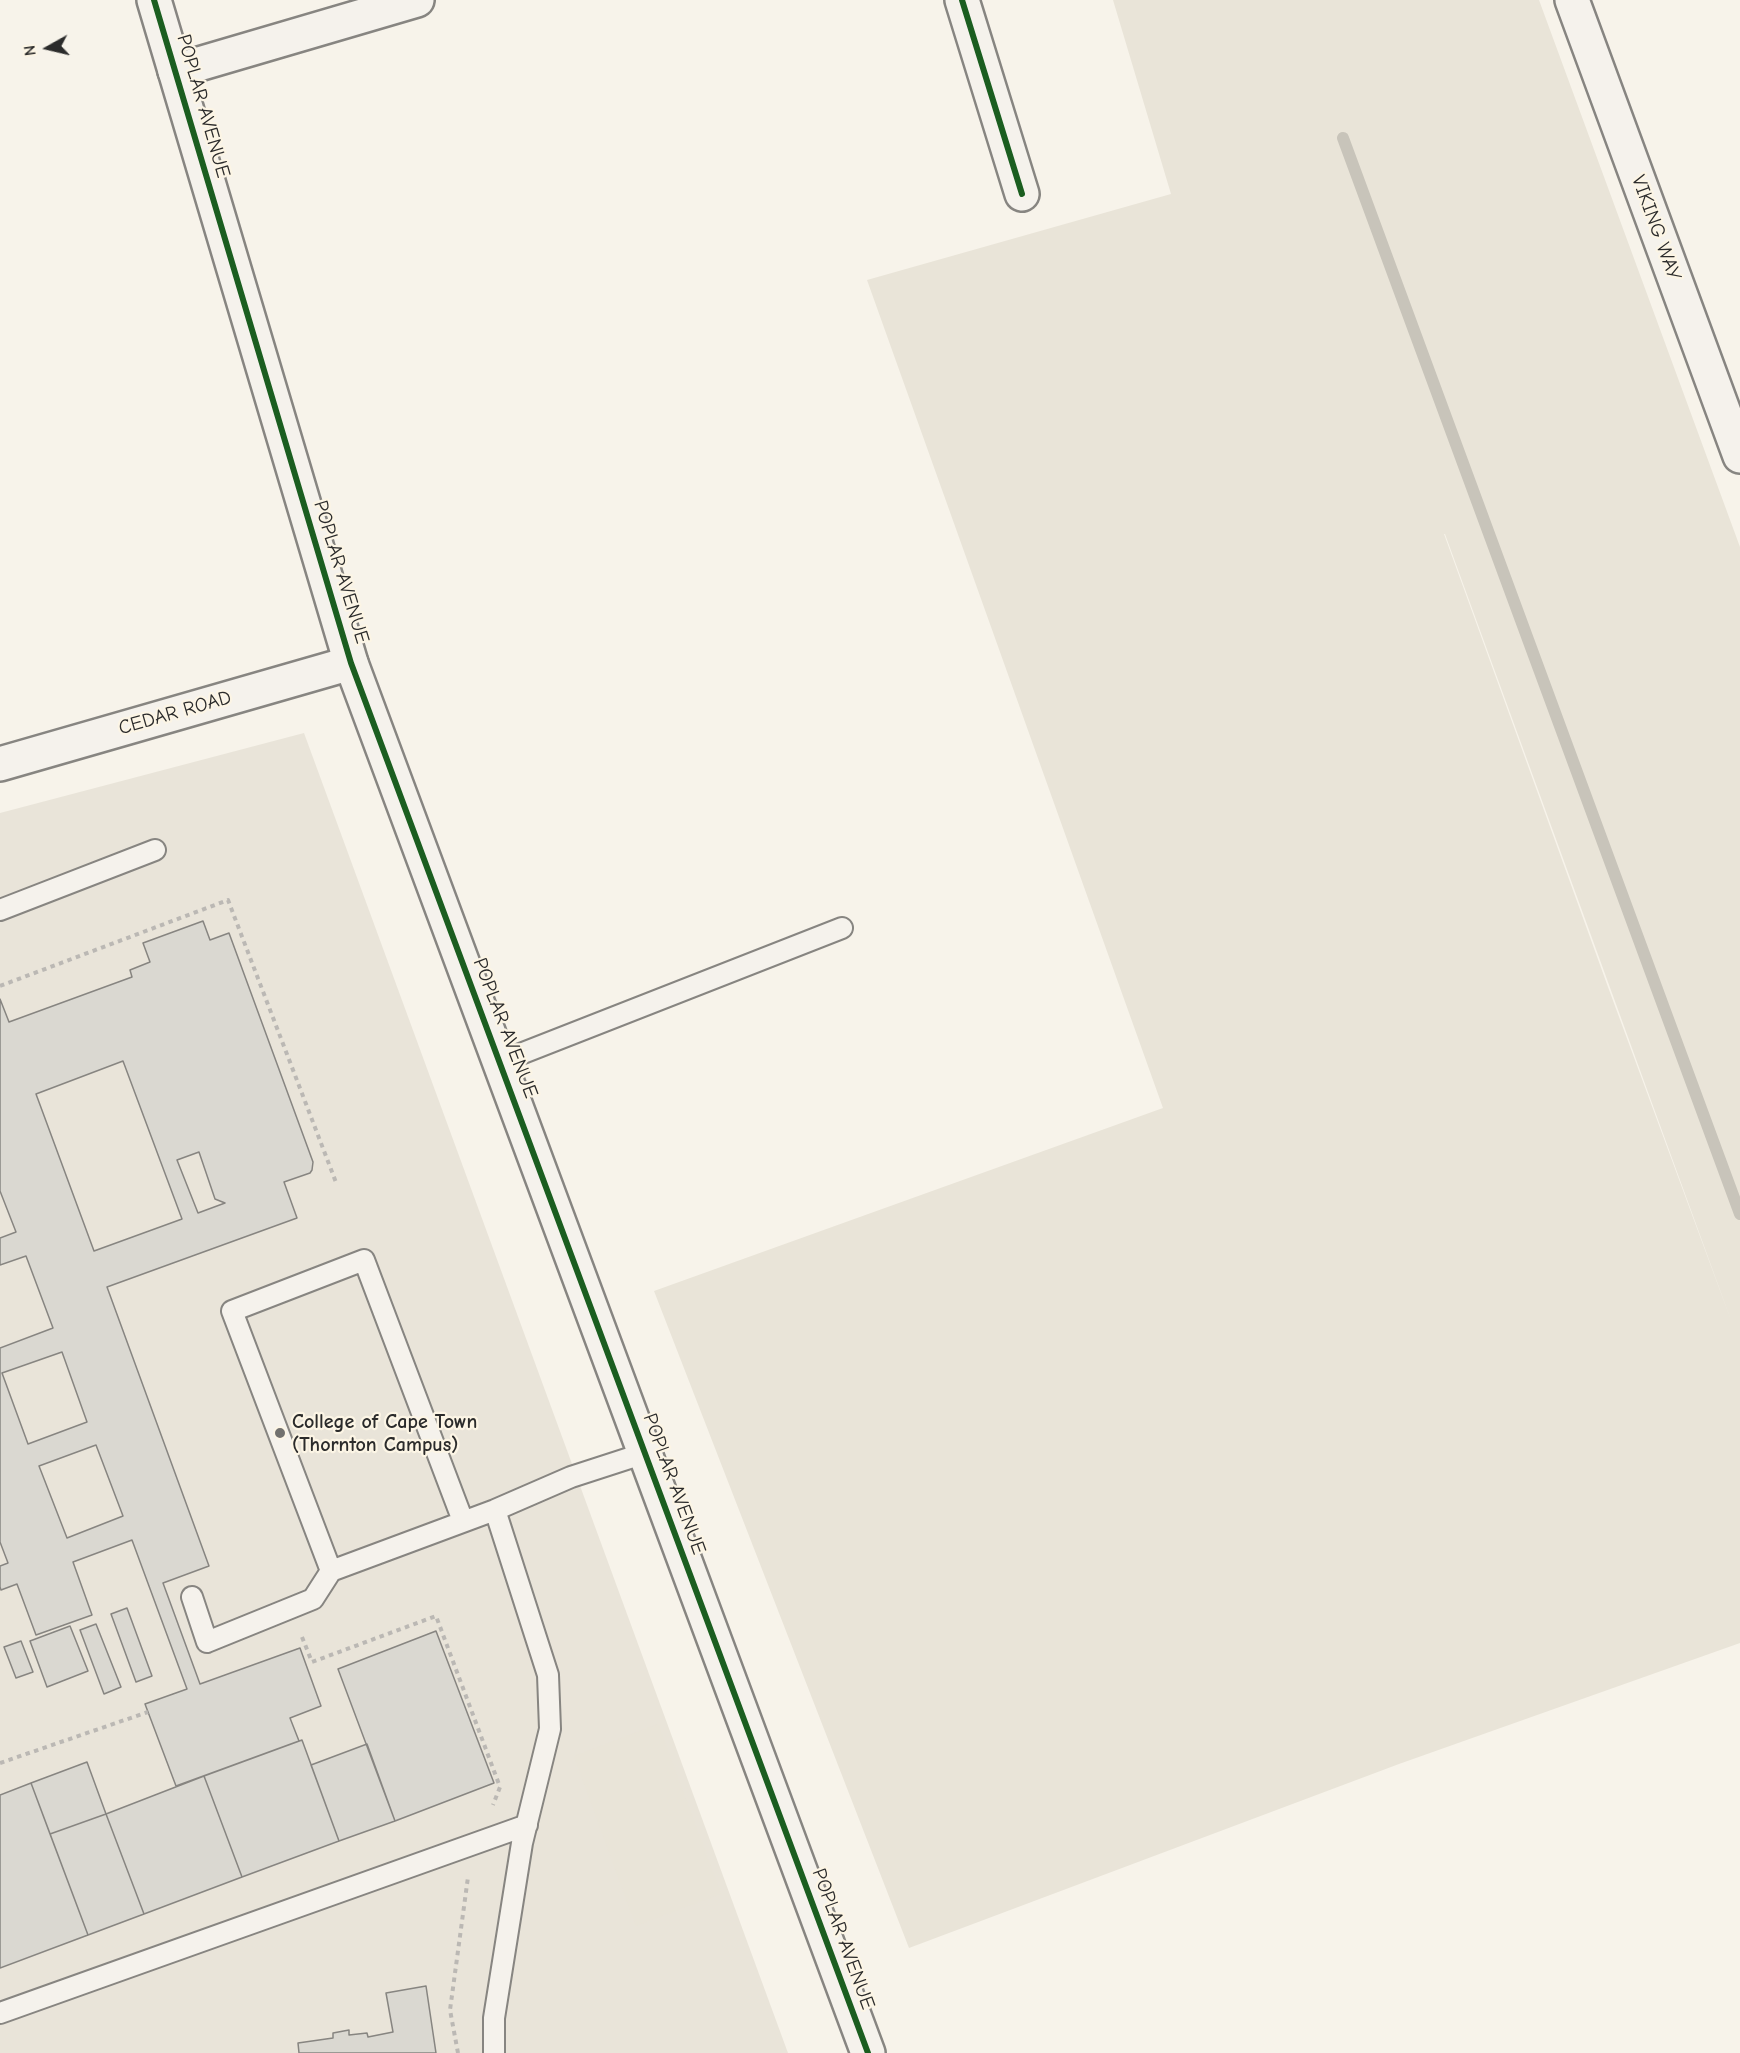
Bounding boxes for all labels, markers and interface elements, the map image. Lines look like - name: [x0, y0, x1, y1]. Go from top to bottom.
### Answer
- north arrow: [18, 18, 78, 78]
- street label: POPLAR AVENUE: [171, 32, 235, 180]
- text: N: [21, 44, 40, 57]
- street label: VIKING WAY: [1626, 172, 1686, 284]
- street label: POPLAR AVENUE: [308, 498, 374, 646]
- street label: CEDAR ROAD: [116, 685, 234, 741]
- street label: POPLAR AVENUE: [467, 955, 543, 1101]
- place label: College of Cape Town (Thornton Campus): [292, 1410, 477, 1457]
- street label: POPLAR AVENUE: [637, 1410, 711, 1558]
- marker: College of Cape Town (Thornton Campus): [273, 1426, 287, 1440]
- street label: POPLAR AVENUE: [806, 1865, 880, 2013]

